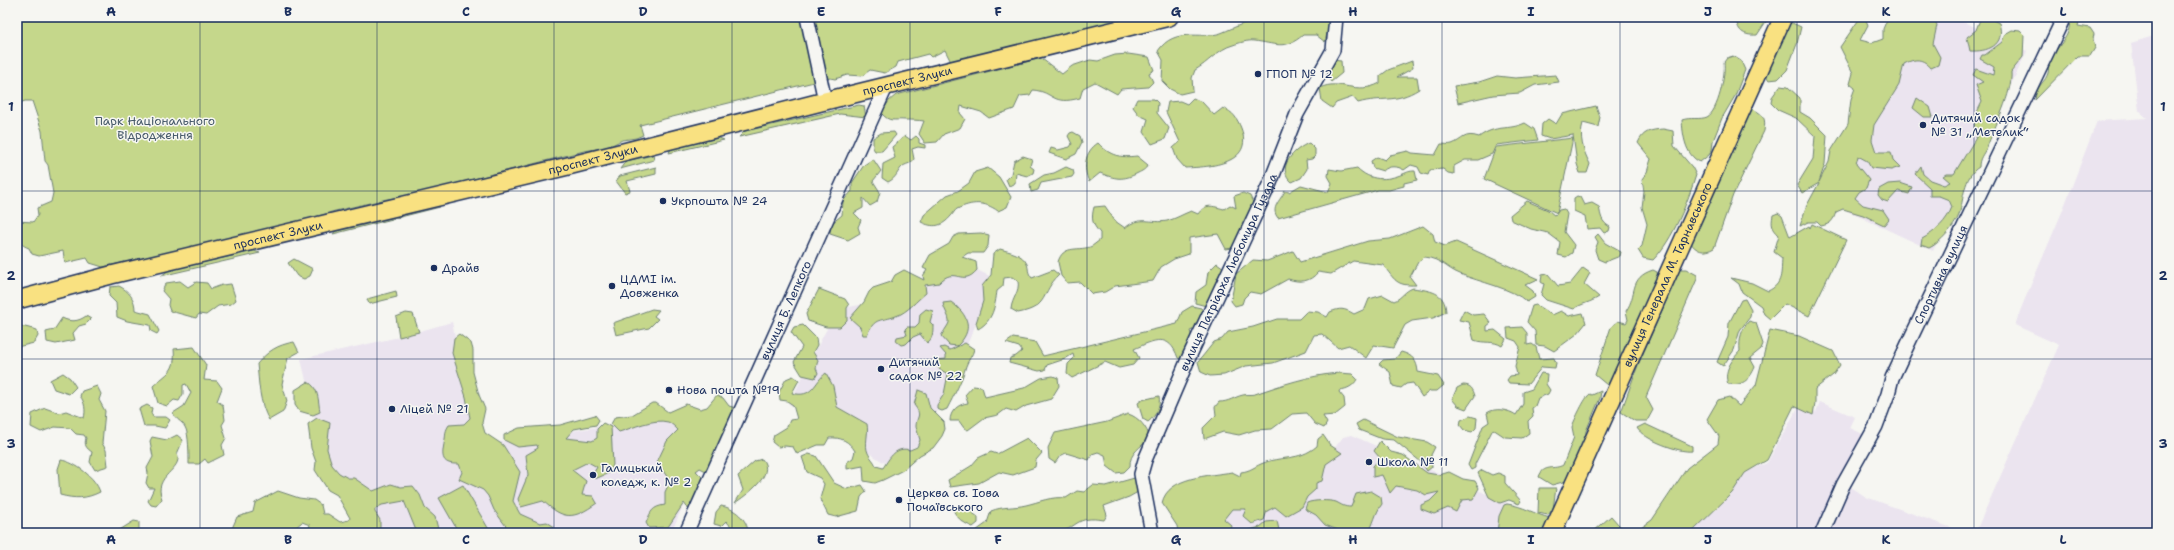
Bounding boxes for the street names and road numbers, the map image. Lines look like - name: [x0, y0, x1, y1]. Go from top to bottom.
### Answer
- street label: проспект Злуки: [861, 62, 954, 100]
- street label: проспект Злуки: [547, 141, 640, 178]
- street label: вулиця Патріарха Любомира Гузара: [1176, 171, 1281, 374]
- street label: вулиця Генерала М. Тарнавського: [1619, 180, 1716, 370]
- street label: проспект Злуки: [232, 217, 325, 254]
- street label: Спортивна вулиця: [1911, 222, 1972, 327]
- street label: вулиця Б. Лепкого: [757, 258, 815, 363]

